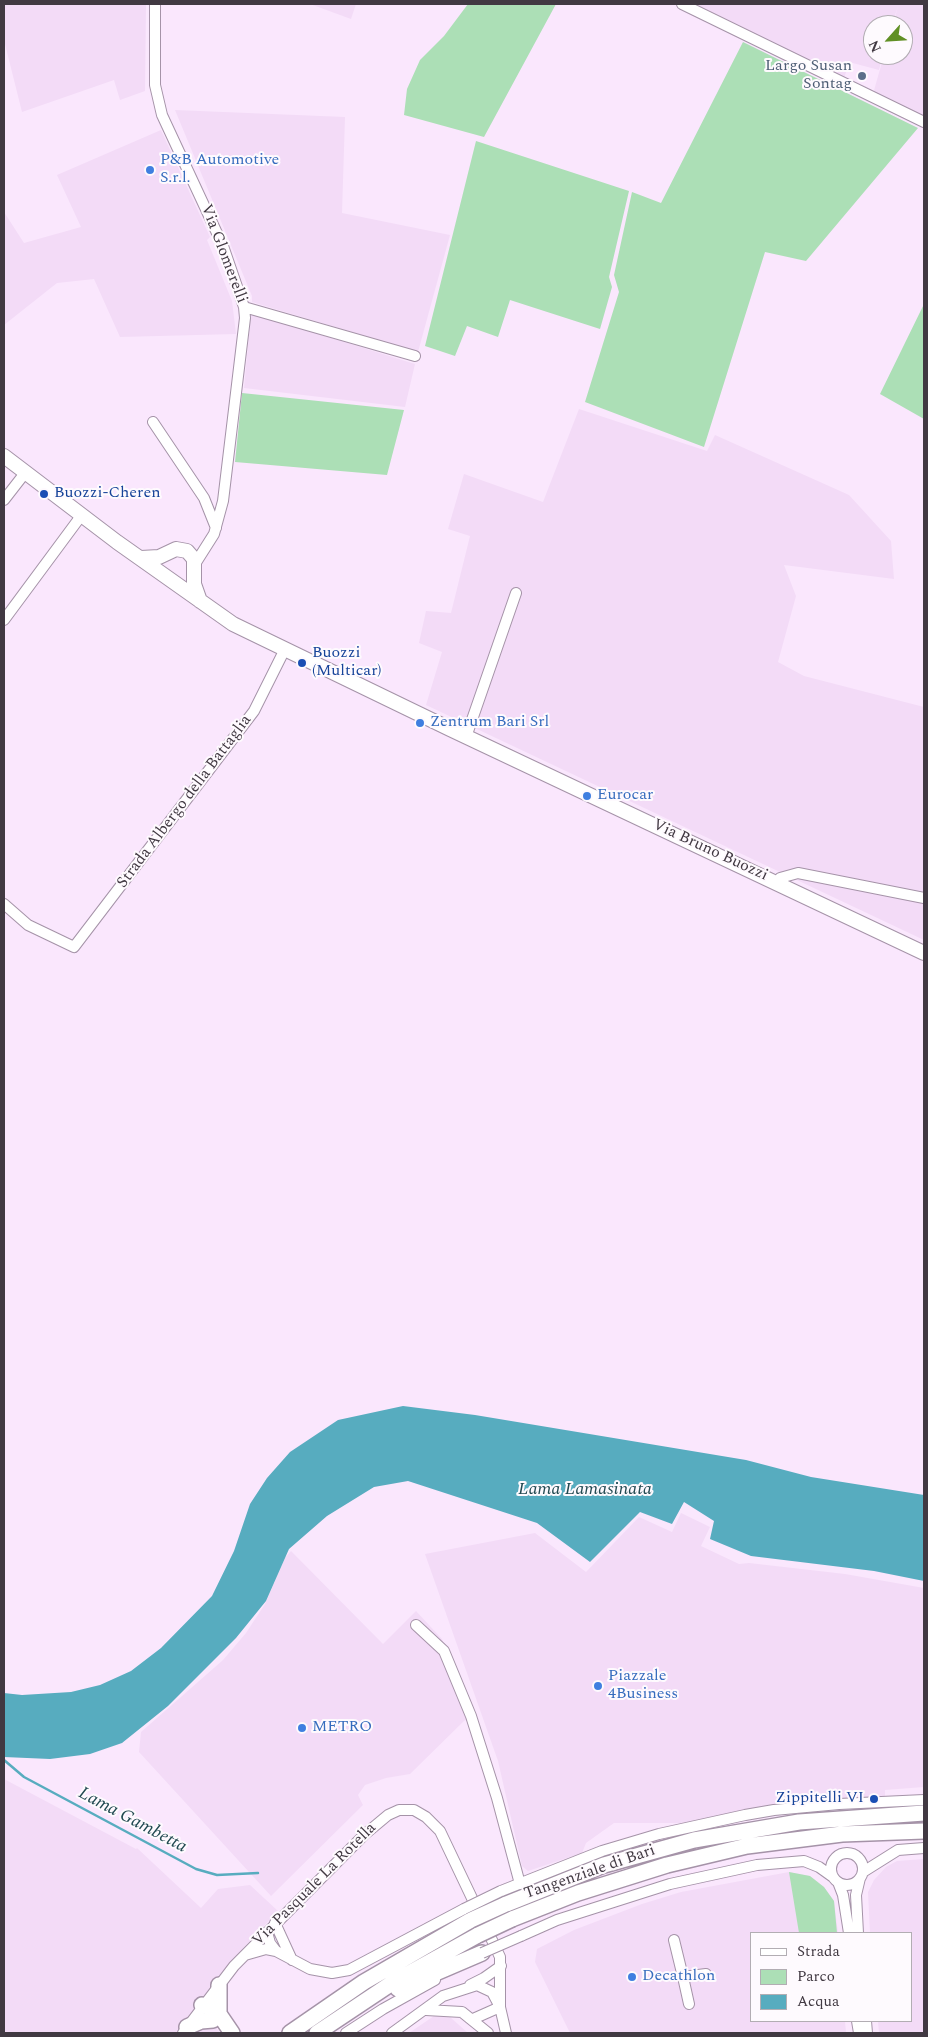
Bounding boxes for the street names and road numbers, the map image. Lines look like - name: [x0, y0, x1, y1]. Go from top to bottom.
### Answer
- street label: Via Glomerelli: [195, 202, 251, 306]
- street label: Strada Albergo della Battaglia: [114, 712, 256, 892]
- street label: Via Bruno Buozzi: [649, 816, 771, 886]
- street label: Via Pasquale La Rotella: [249, 1819, 381, 1951]
- street label: Tangenziale di Bari: [522, 1842, 658, 1904]

